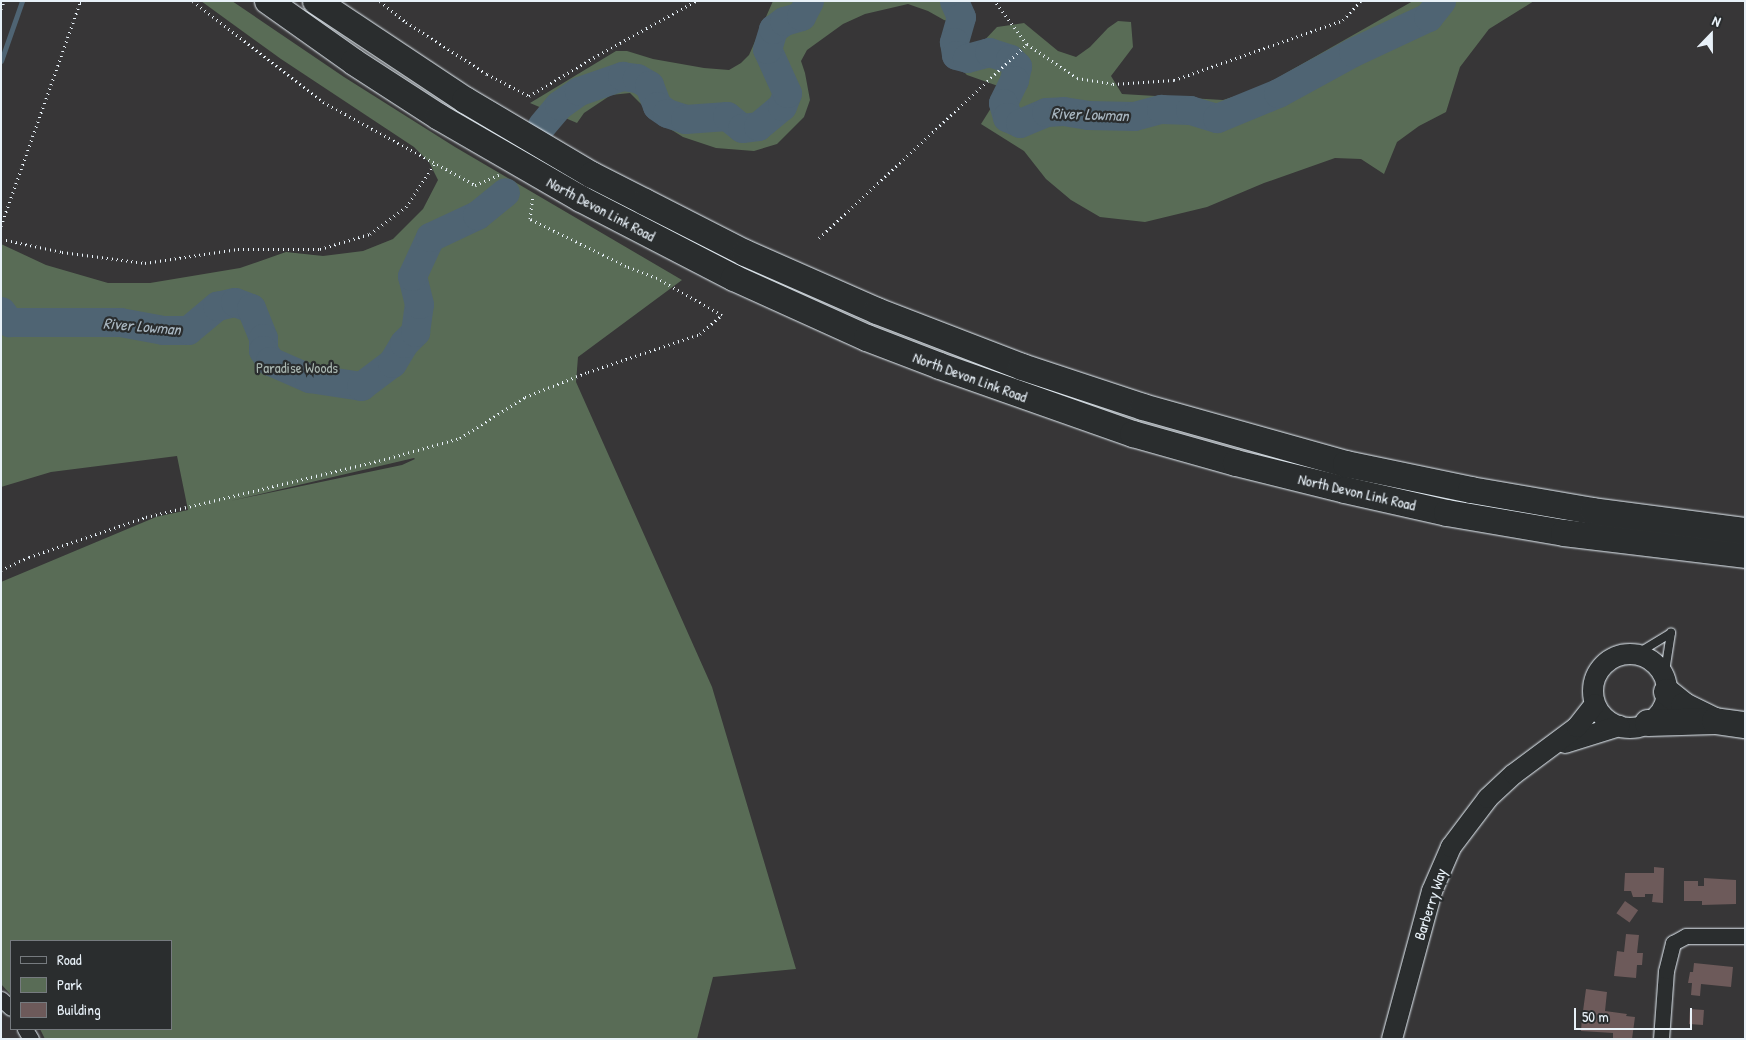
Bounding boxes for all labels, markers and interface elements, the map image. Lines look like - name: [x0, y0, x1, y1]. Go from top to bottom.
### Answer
- north arrow: [1686, 10, 1736, 60]
- text: N: [1710, 10, 1724, 31]
- water label: River Lowman: [1051, 103, 1129, 125]
- street label: North Devon Link Road: [544, 173, 658, 245]
- water label: River Lowman: [102, 313, 182, 339]
- street label: North Devon Link Road: [911, 348, 1029, 406]
- park label: Paradise Woods: [256, 359, 338, 377]
- street label: North Devon Link Road: [1296, 470, 1418, 514]
- street label: Barberry Way: [1410, 866, 1450, 942]
- legend: [10, 940, 172, 1030]
- text: Road: [57, 949, 82, 970]
- text: Park: [57, 974, 82, 995]
- scale bar: [1576, 998, 1694, 1030]
- text: Building: [57, 999, 101, 1020]
- text: 50 m: [1582, 1006, 1609, 1027]

